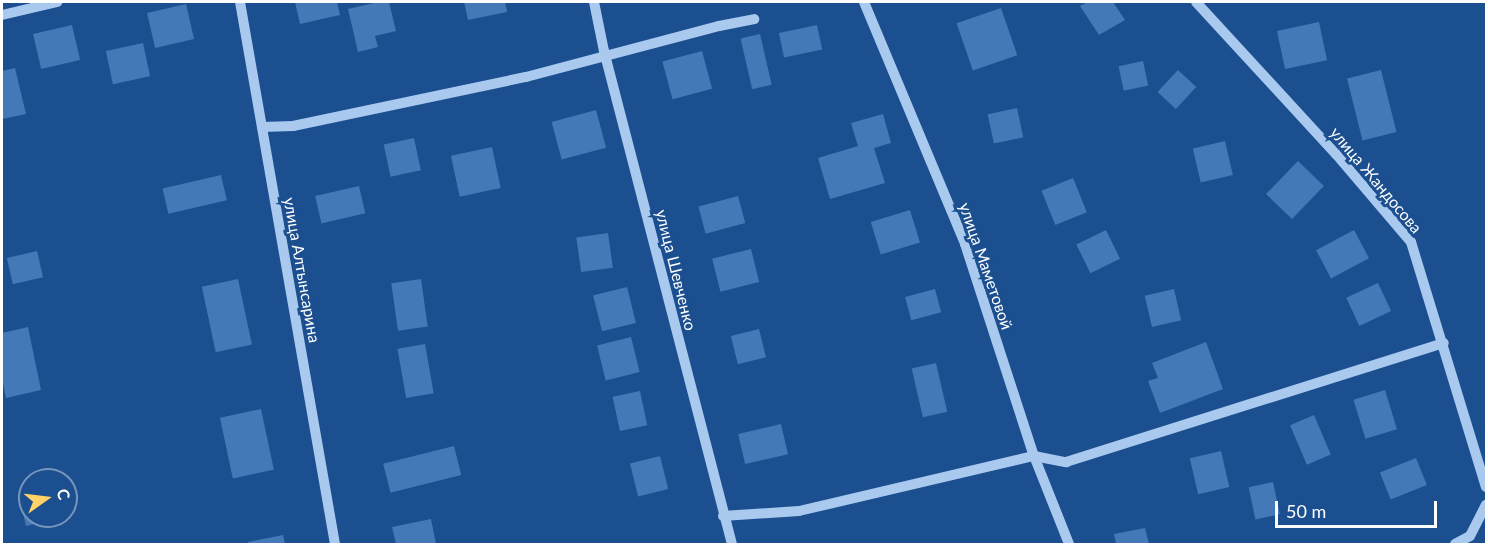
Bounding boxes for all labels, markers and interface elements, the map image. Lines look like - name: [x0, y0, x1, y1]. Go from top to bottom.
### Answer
- street label: улица Жандосова: [1326, 123, 1426, 237]
- street label: улица Алтынсарина: [280, 196, 324, 344]
- street label: улица Маметовой: [955, 200, 1017, 332]
- street label: улица Шевченко: [652, 208, 700, 332]
- north arrow: [18, 468, 78, 528]
- text: С: [54, 487, 75, 501]
- scale bar: [1278, 489, 1440, 527]
- text: 50 m: [1286, 500, 1326, 522]

